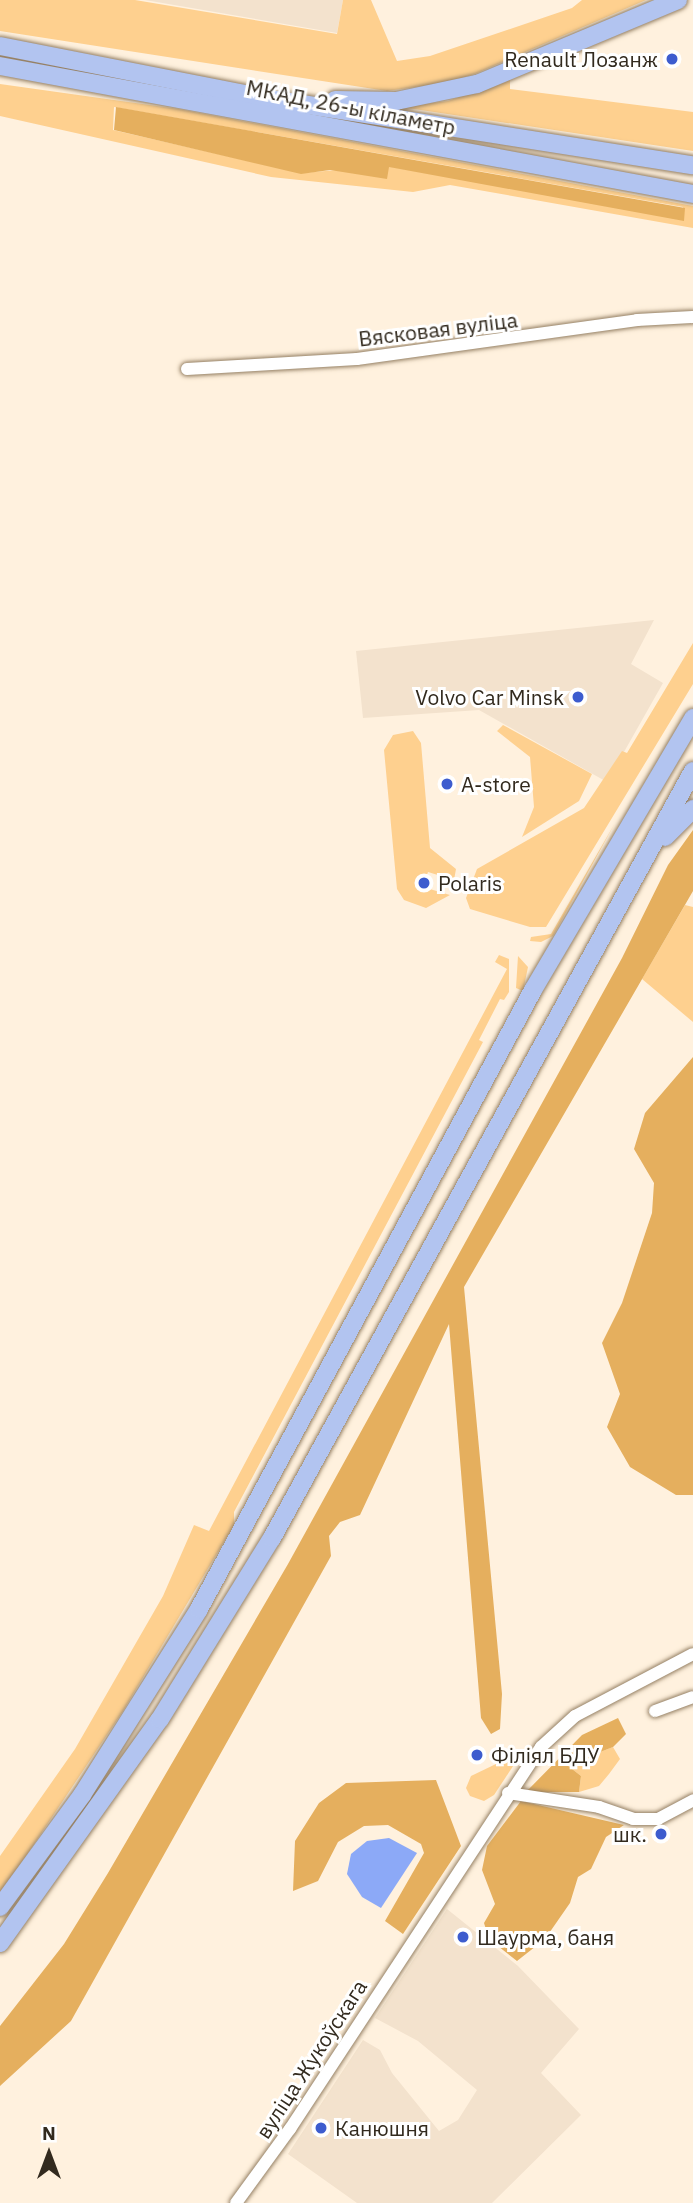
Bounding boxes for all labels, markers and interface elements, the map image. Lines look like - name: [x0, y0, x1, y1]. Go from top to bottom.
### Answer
- place label: Renault Лозанж: [504, 46, 658, 72]
- marker: Renault Лозанж: [664, 51, 680, 67]
- street label: МКАД, 26-ы кіламетр: [244, 74, 458, 140]
- street label: Вясковая вуліца: [357, 307, 519, 351]
- place label: Volvo Car Minsk: [415, 684, 564, 710]
- marker: Volvo Car Minsk: [570, 689, 586, 705]
- place label: А-store: [461, 771, 531, 797]
- marker: А-store: [439, 776, 455, 792]
- place label: Polaris: [438, 870, 502, 896]
- marker: Polaris: [416, 875, 432, 891]
- place label: Філіял БДУ: [491, 1742, 599, 1768]
- marker: Філіял БДУ: [469, 1747, 485, 1763]
- place label: шк.: [613, 1821, 647, 1847]
- marker: шк.: [653, 1826, 669, 1842]
- place label: Шаурма, баня: [477, 1924, 614, 1950]
- marker: Шаурма, баня: [455, 1929, 471, 1945]
- street label: вуліца Жукоўскага: [250, 1975, 372, 2143]
- place label: Канюшня: [335, 2115, 429, 2141]
- north arrow: [14, 2119, 84, 2189]
- marker: Канюшня: [313, 2120, 329, 2136]
- text: N: [42, 2121, 56, 2145]

